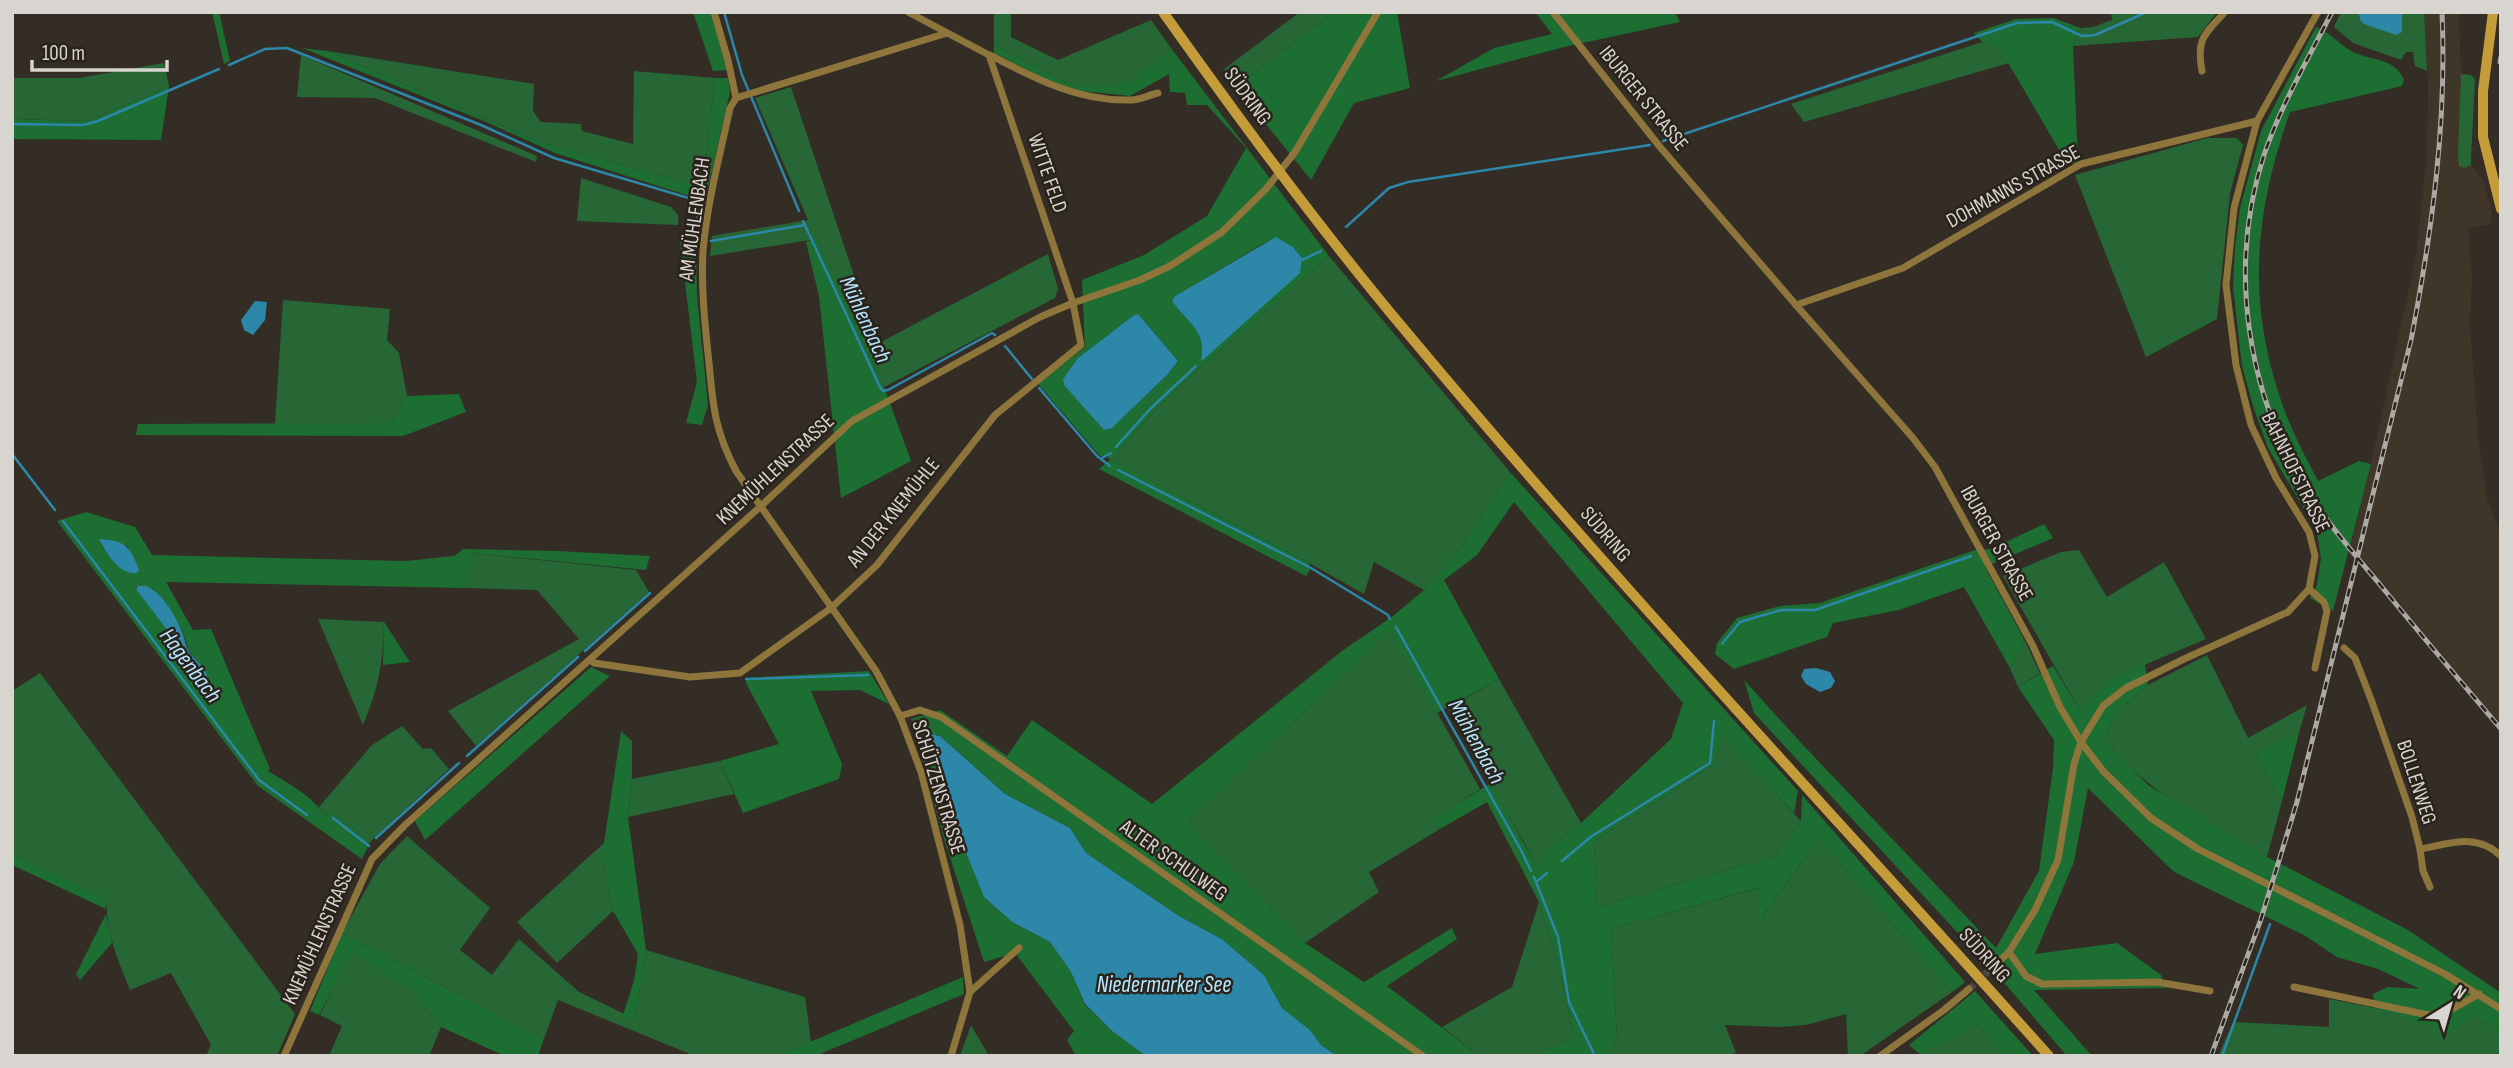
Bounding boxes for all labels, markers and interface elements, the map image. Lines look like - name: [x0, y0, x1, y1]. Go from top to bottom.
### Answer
- scale bar: [32, 28, 166, 72]
- text: 100 m: [42, 41, 85, 66]
- street label: IBURGER STRASSE: [1594, 41, 1694, 156]
- street label: SÜDRING: [1218, 63, 1277, 130]
- street label: WITTE FELD: [1022, 130, 1073, 216]
- street label: DOHMANNS STRASSE: [1942, 139, 2084, 233]
- street label: AM MÜHLENBACH: [673, 156, 716, 283]
- water label: Mühlenbach: [833, 272, 897, 368]
- street label: BAHNHOFSTRASSE: [2256, 408, 2335, 536]
- street label: KNEMÜHLENSTRASSE: [711, 409, 839, 530]
- street label: AN DER KNEMÜHLE: [841, 452, 945, 573]
- street label: IBURGER STRASSE: [1955, 481, 2038, 605]
- street label: SÜDRING: [1575, 502, 1636, 567]
- water label: Hagenbach: [153, 623, 227, 709]
- water label: Mühlenbach: [1441, 694, 1511, 789]
- street label: SCHÜTZENSTRASSE: [906, 717, 971, 857]
- street label: BOLLENWEG: [2391, 737, 2442, 827]
- street label: ALTER SCHULWEG: [1114, 814, 1232, 907]
- street label: KNEMÜHLENSTRASSE: [277, 860, 362, 1009]
- street label: SÜDRING: [1954, 923, 2016, 988]
- north arrow: [2415, 970, 2485, 1040]
- water label: Niedermarker See: [1097, 971, 1231, 999]
- text: N: [2448, 980, 2470, 1005]

